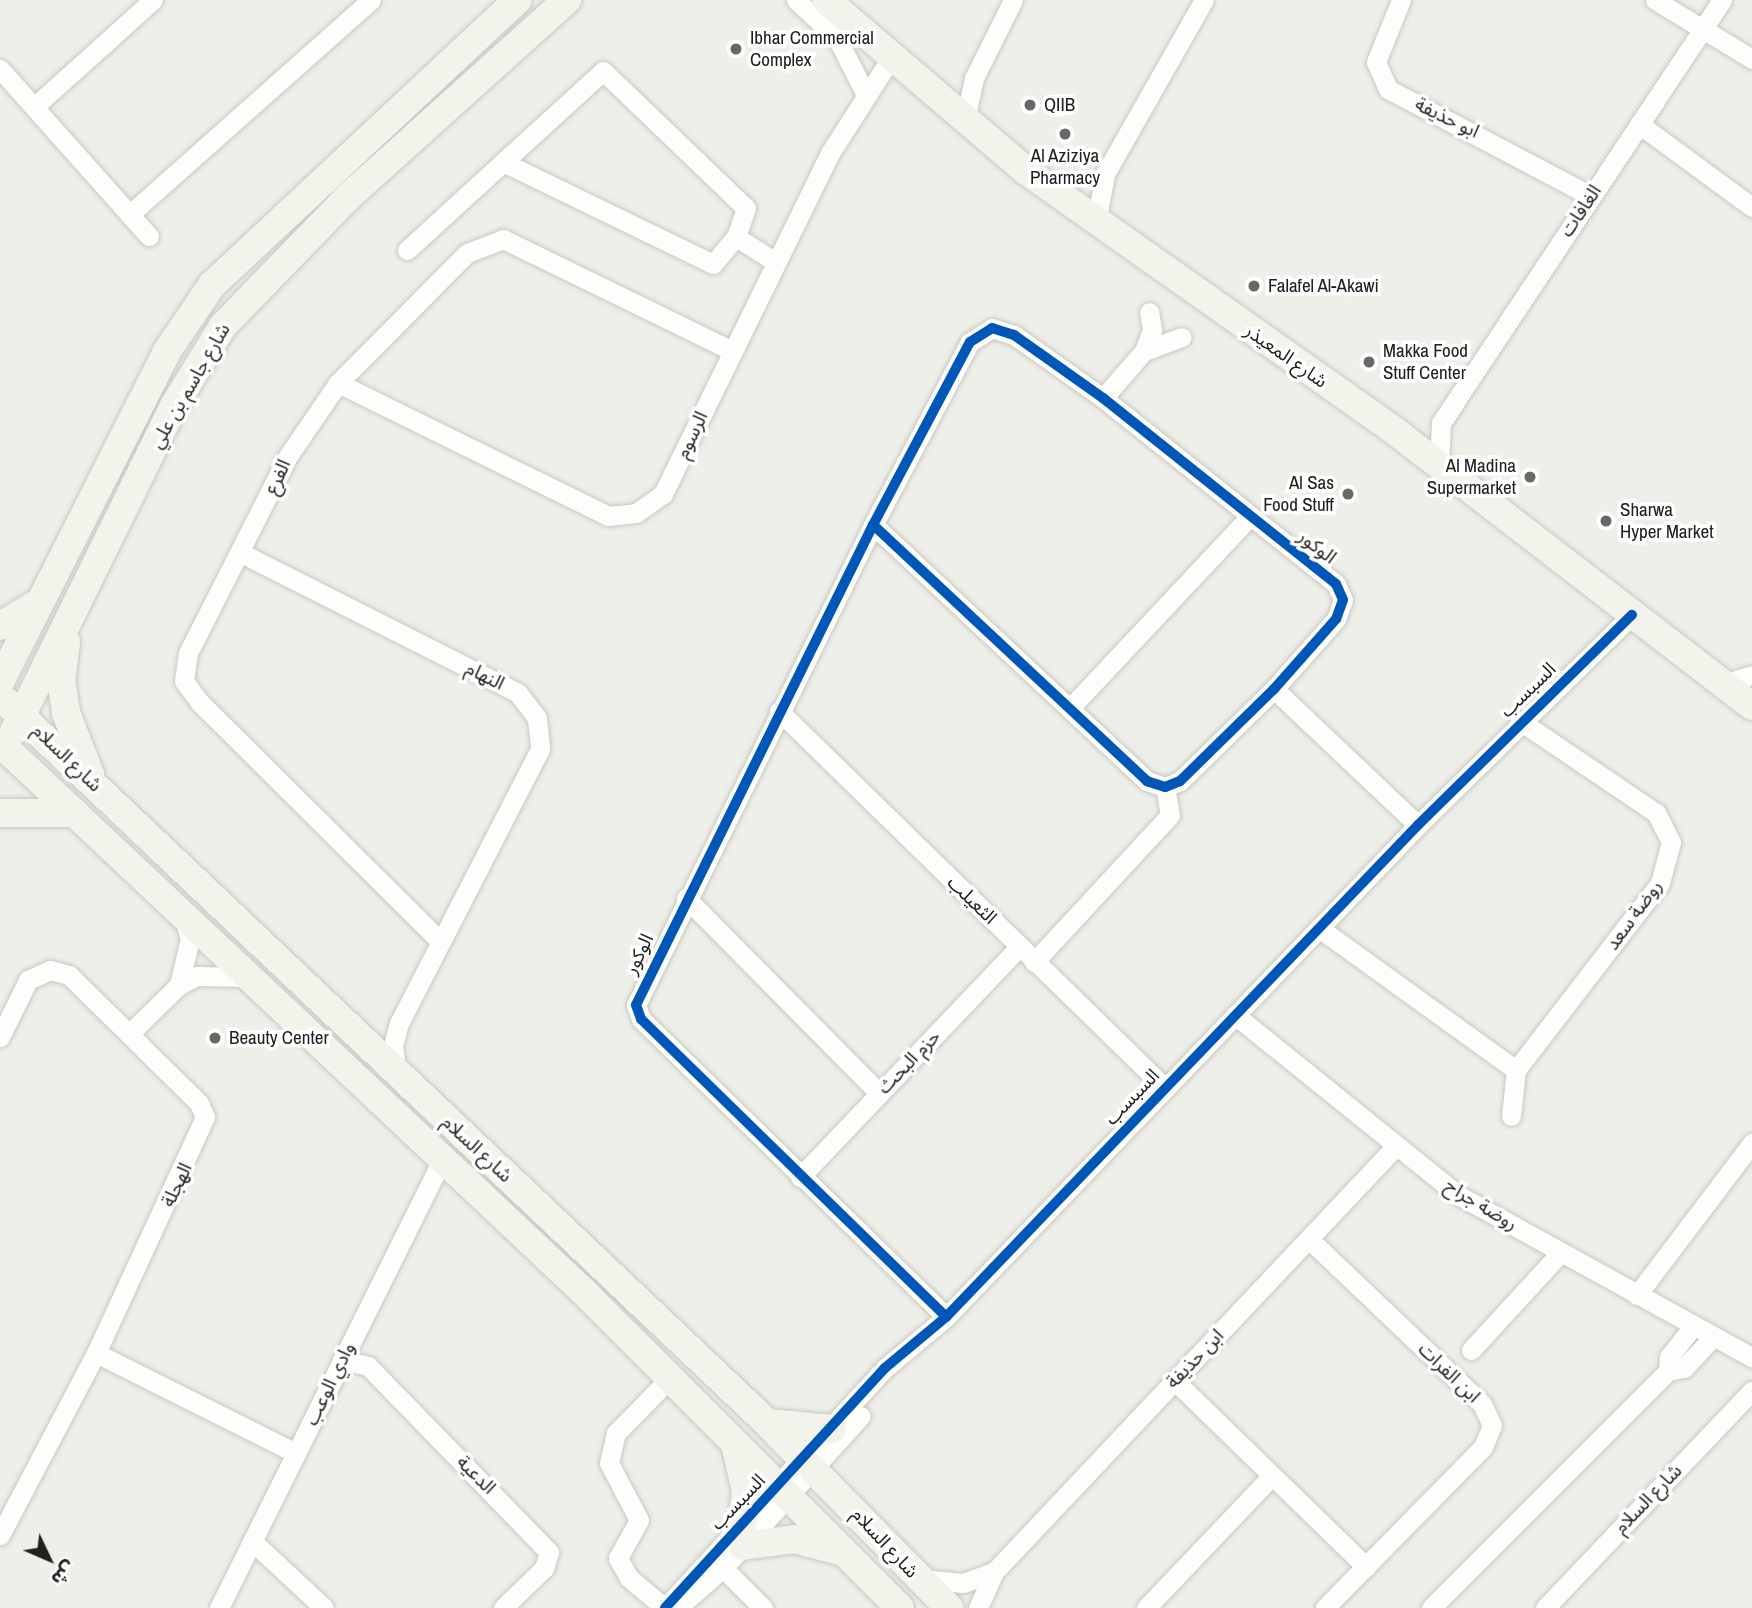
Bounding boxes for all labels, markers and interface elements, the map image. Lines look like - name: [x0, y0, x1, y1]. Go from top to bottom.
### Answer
- place label: Ibhar Commercial Complex: [750, 27, 874, 71]
- marker: Ibhar Commercial Complex: [728, 41, 744, 57]
- street label: ابو حذيفة: [1411, 93, 1483, 143]
- place label: QIIB: [1044, 94, 1075, 116]
- marker: QIIB: [1022, 97, 1038, 113]
- marker: Al Aziziya Pharmacy: [1057, 126, 1073, 142]
- place label: Al Aziziya Pharmacy: [1030, 145, 1100, 189]
- street label: الغافات: [1555, 181, 1607, 241]
- place label: Falafel Al-Akawi: [1268, 275, 1380, 297]
- marker: Falafel Al-Akawi: [1246, 278, 1262, 294]
- street label: شارع جاسم بن علي: [145, 319, 235, 453]
- street label: شارع المعيذر: [1240, 319, 1332, 393]
- place label: Makka Food Stuff Center: [1383, 340, 1468, 384]
- marker: Makka Food Stuff Center: [1361, 354, 1377, 370]
- street label: الرسوم: [671, 408, 713, 462]
- place label: Al Madina Supermarket: [1427, 455, 1516, 499]
- street label: الفرع: [260, 456, 296, 498]
- marker: Al Madina Supermarket: [1522, 469, 1538, 485]
- place label: Al Sas Food Stuff: [1263, 472, 1334, 516]
- marker: Al Sas Food Stuff: [1340, 486, 1356, 502]
- place label: Sharwa Hyper Market: [1620, 499, 1713, 543]
- marker: Sharwa Hyper Market: [1598, 513, 1614, 529]
- street label: الوكور: [1293, 525, 1341, 569]
- street label: النهام: [462, 657, 508, 695]
- street label: السبسب: [1495, 658, 1561, 722]
- street label: شارع السلام: [28, 719, 106, 797]
- street label: الثعيلب: [943, 871, 1001, 929]
- street label: روضة سعد: [1601, 875, 1667, 955]
- street label: الوكور: [620, 930, 658, 978]
- street label: حزم البحث: [873, 1025, 945, 1099]
- place label: Beauty Center: [229, 1027, 329, 1049]
- marker: Beauty Center: [207, 1030, 223, 1046]
- street label: السبسب: [1100, 1064, 1164, 1130]
- street label: شارع السلام: [437, 1111, 517, 1187]
- street label: الهجلة: [157, 1159, 197, 1211]
- street label: روضة جراح: [1440, 1174, 1522, 1236]
- street label: ابن حذيفة: [1161, 1325, 1229, 1393]
- street label: ابن الفرات: [1413, 1338, 1485, 1408]
- street label: وادي الوعب: [300, 1339, 360, 1429]
- street label: الدعية: [452, 1451, 500, 1499]
- street label: شارع السلام: [1609, 1460, 1687, 1538]
- street label: السبسب: [706, 1469, 770, 1535]
- street label: شارع السلام: [847, 1503, 923, 1583]
- north arrow: [14, 1524, 84, 1594]
- text: ش: [46, 1555, 82, 1592]

